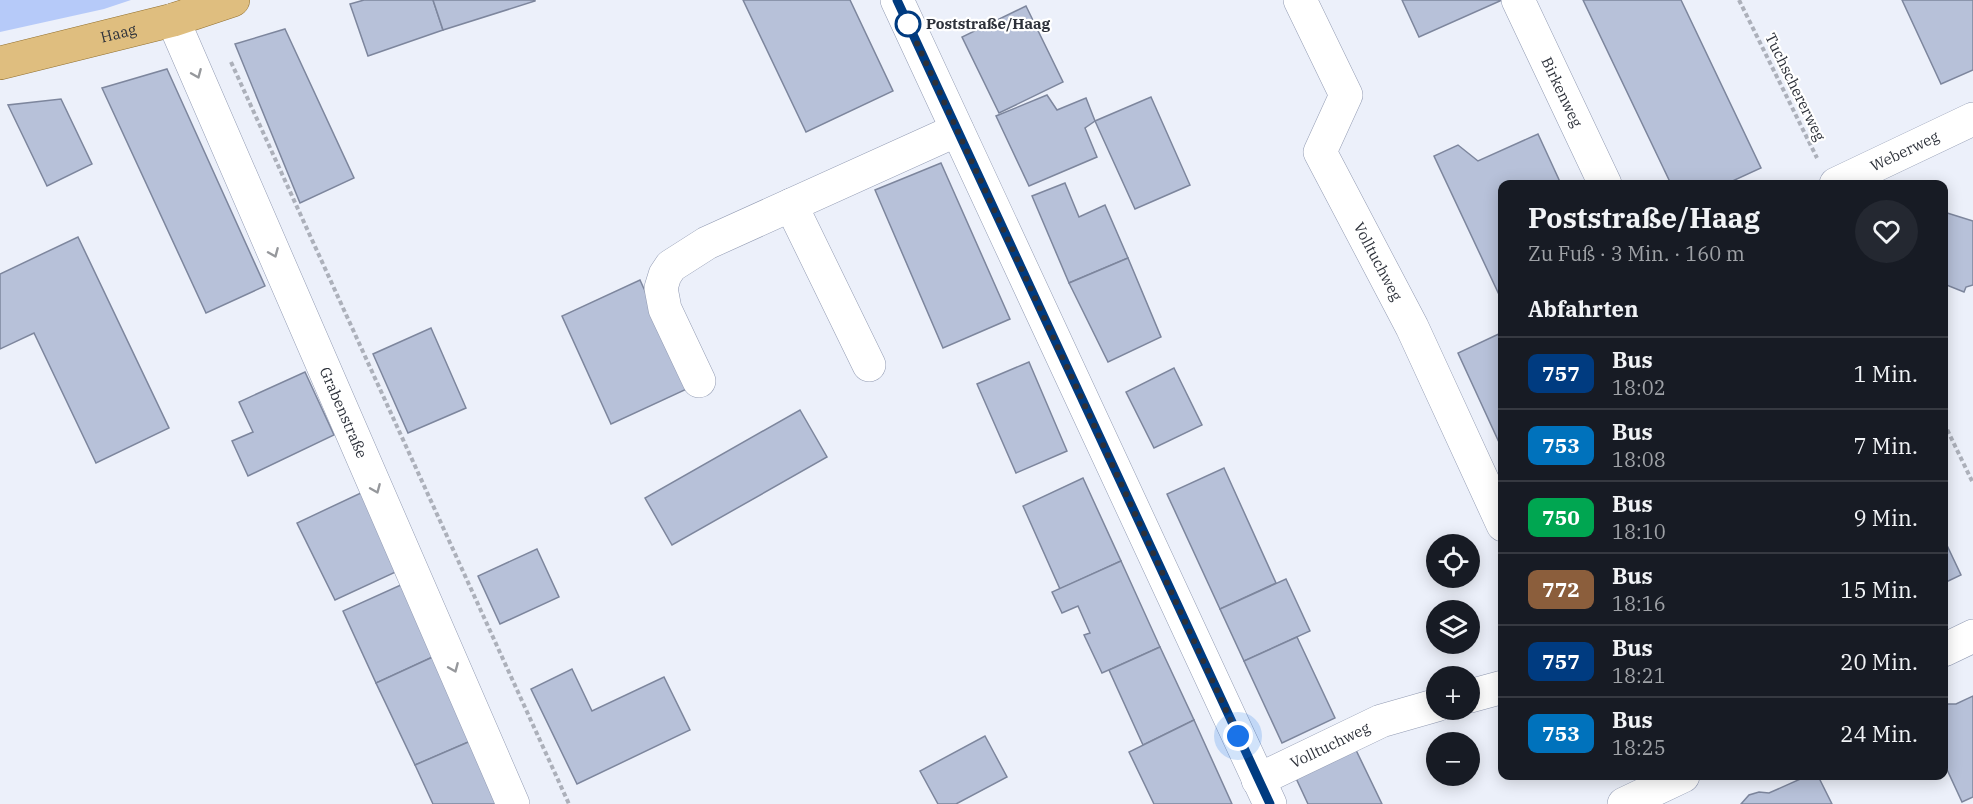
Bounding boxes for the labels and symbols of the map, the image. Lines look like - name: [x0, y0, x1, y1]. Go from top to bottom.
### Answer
- marker: Poststraße/Haag: [895, 11, 921, 37]
- place label: Poststraße/Haag: [926, 14, 1051, 33]
- street label: Haag: [98, 19, 138, 47]
- street label: Tuchschererweg: [1761, 30, 1830, 144]
- street label: Birkenweg: [1537, 54, 1587, 130]
- one-way arrow: [189, 67, 201, 78]
- street label: Weberweg: [1867, 127, 1942, 175]
- street label: Volltuchweg: [1350, 219, 1406, 304]
- one-way arrow: [267, 246, 279, 257]
- street label: Grabenstraße: [316, 364, 372, 461]
- one-way arrow: [369, 483, 381, 494]
- one-way arrow: [447, 662, 459, 673]
- street label: Volltuchweg: [1287, 718, 1373, 772]
- your location: [1223, 721, 1253, 751]

